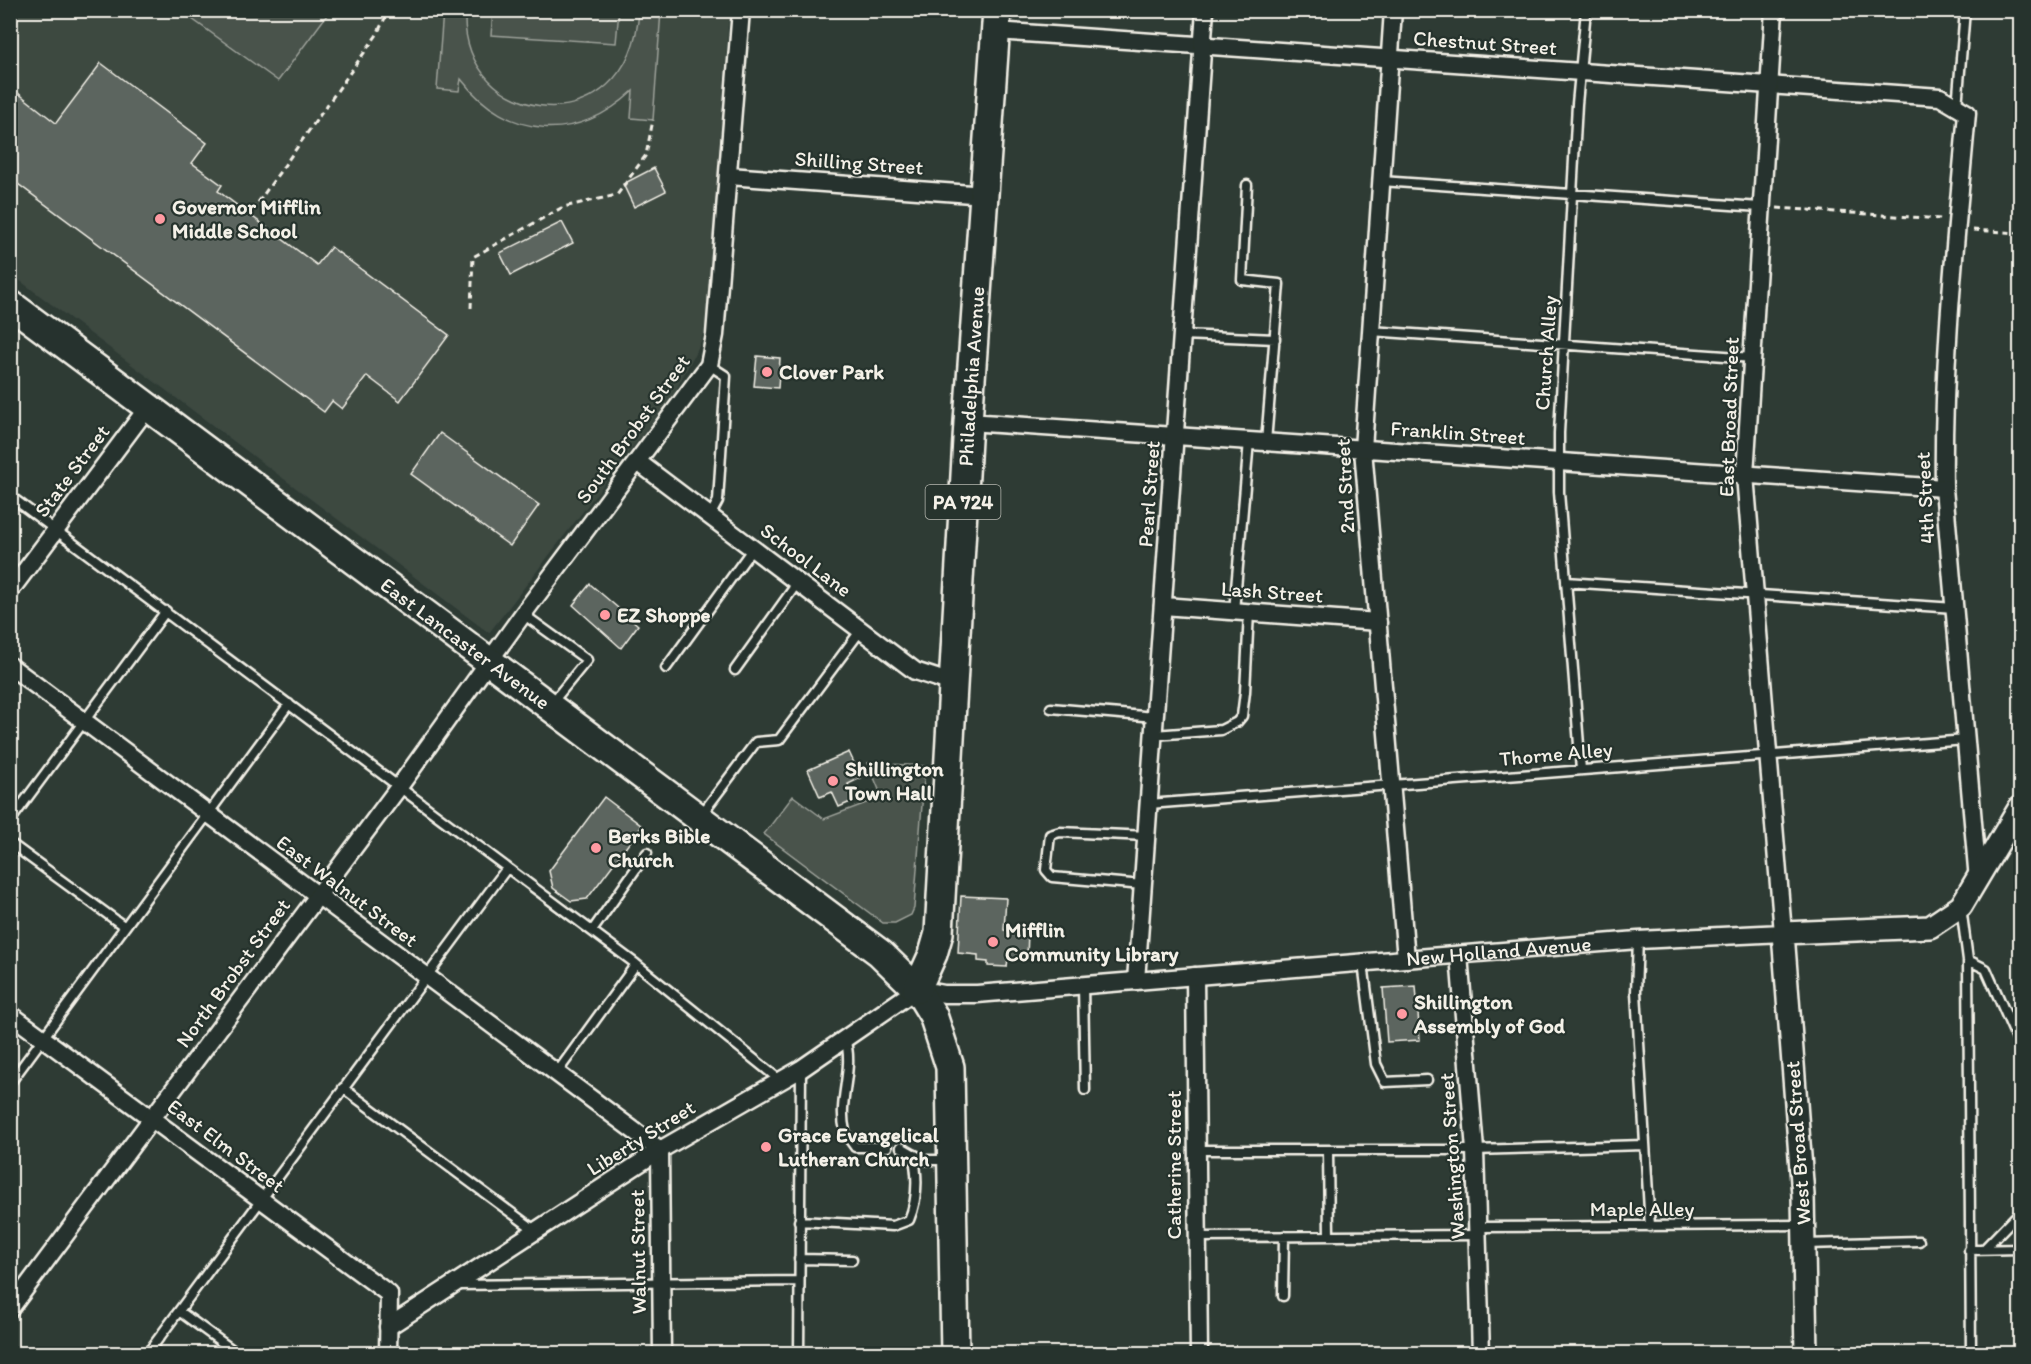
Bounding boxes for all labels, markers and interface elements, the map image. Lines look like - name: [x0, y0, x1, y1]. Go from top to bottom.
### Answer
- street label: Chestnut Street: [1412, 25, 1558, 60]
- street label: Shilling Street: [794, 146, 924, 179]
- place label: Governor Mifflin Middle School: [172, 194, 321, 243]
- marker: Governor Mifflin Middle School: [153, 212, 167, 226]
- street label: Philadelphia Avenue: [953, 285, 990, 467]
- street label: Church Alley: [1529, 294, 1562, 411]
- street label: East Broad Street: [1713, 336, 1744, 497]
- street label: South Brobst Street: [570, 349, 695, 508]
- place label: Clover Park: [779, 359, 884, 384]
- marker: Clover Park: [760, 365, 774, 379]
- street label: Franklin Street: [1390, 415, 1526, 450]
- street label: State Street: [29, 419, 115, 522]
- street label: 2nd Street: [1330, 438, 1359, 534]
- street label: Pearl Street: [1132, 440, 1165, 548]
- street label: 4th Street: [1910, 451, 1939, 545]
- road number: PA 724: [926, 485, 1000, 519]
- street label: School Lane: [756, 517, 857, 602]
- street label: East Lancaster Avenue: [376, 572, 555, 715]
- street label: Lash Street: [1220, 575, 1324, 608]
- place label: EZ Shoppe: [617, 602, 711, 628]
- marker: EZ Shoppe: [598, 608, 612, 622]
- street label: Thorne Alley: [1498, 736, 1614, 771]
- place label: Shillington Town Hall: [844, 756, 944, 805]
- marker: Shillington Town Hall: [826, 774, 840, 788]
- place label: Berks Bible Church: [608, 823, 710, 872]
- street label: East Walnut Street: [272, 829, 423, 952]
- marker: Berks Bible Church: [589, 841, 603, 855]
- street label: North Brobst Street: [170, 893, 295, 1052]
- place label: Mifflin Community Library: [1005, 917, 1180, 967]
- street label: New Holland Avenue: [1405, 931, 1592, 971]
- marker: Mifflin Community Library: [986, 935, 1000, 949]
- place label: Shillington Assembly of God: [1413, 989, 1566, 1039]
- marker: Shillington Assembly of God: [1395, 1007, 1409, 1021]
- street label: West Broad Street: [1779, 1060, 1816, 1226]
- street label: Washington Street: [1433, 1072, 1470, 1240]
- street label: Catherine Street: [1161, 1090, 1186, 1240]
- street label: East Elm Street: [163, 1093, 290, 1198]
- street label: Liberty Street: [582, 1094, 700, 1181]
- place label: Grace Evangelical Lutheran Church: [778, 1122, 940, 1171]
- marker: Grace Evangelical Lutheran Church: [759, 1140, 773, 1154]
- street label: Walnut Street: [624, 1189, 651, 1315]
- street label: Maple Alley: [1590, 1196, 1694, 1221]

